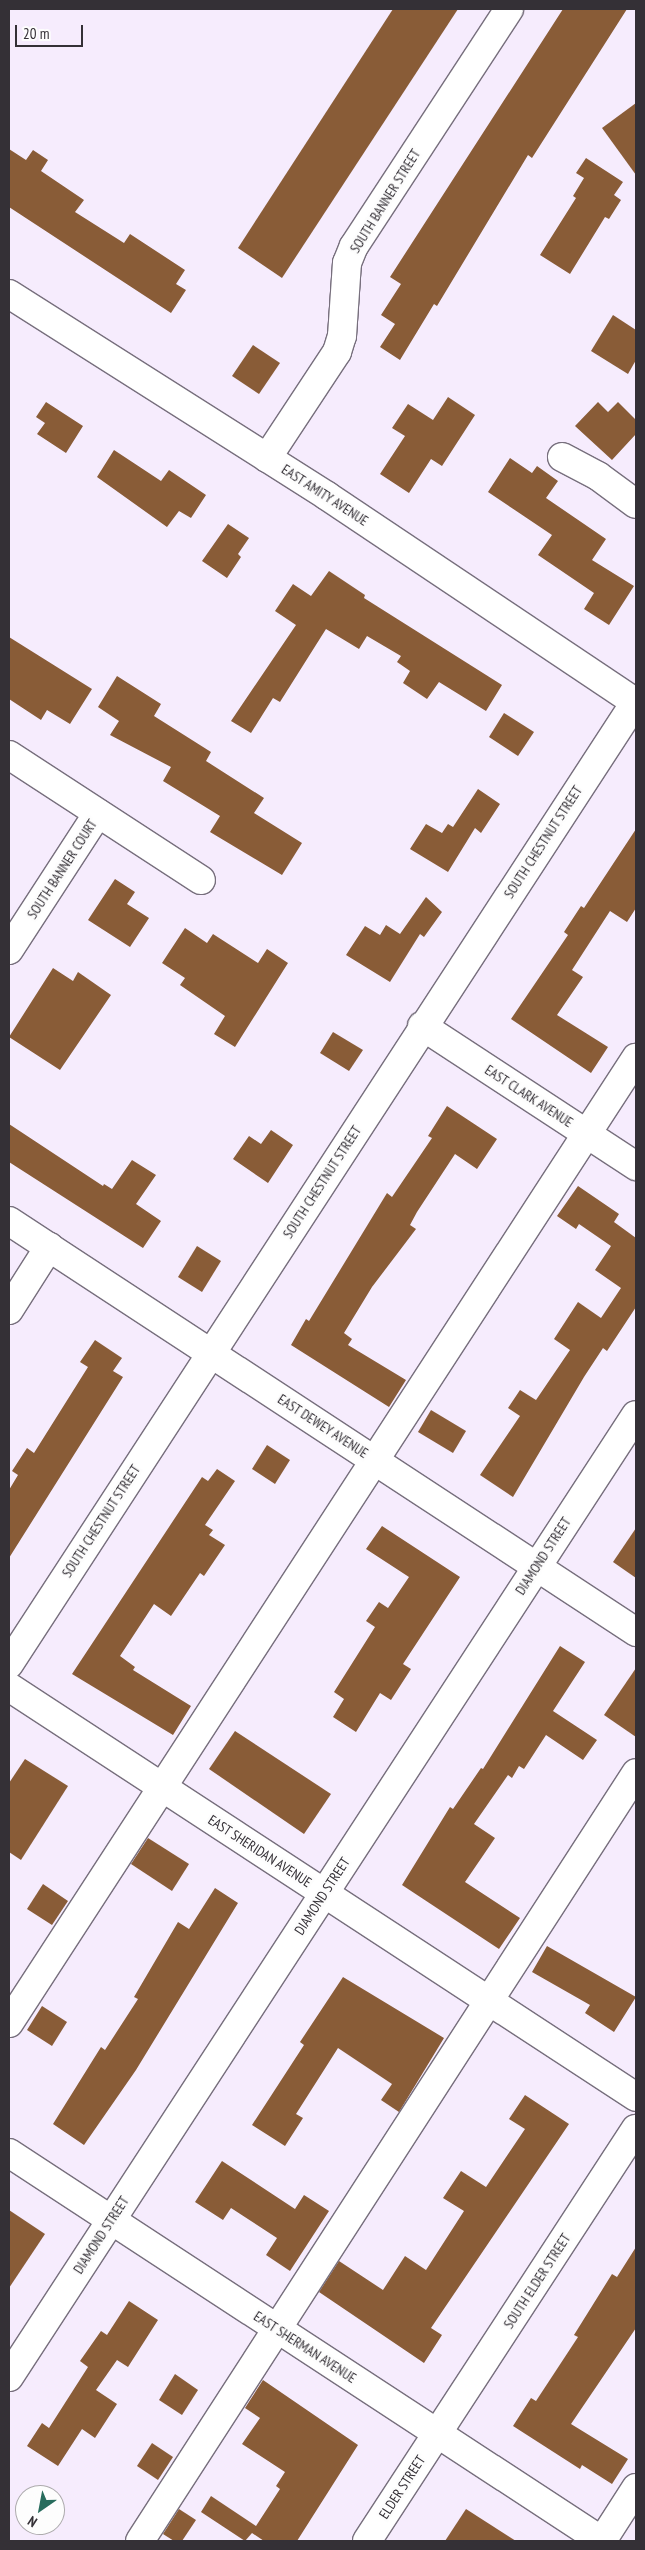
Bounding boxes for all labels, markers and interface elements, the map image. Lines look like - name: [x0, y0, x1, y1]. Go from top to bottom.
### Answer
- scale bar: [18, 15, 85, 47]
- text: 20 m: [23, 24, 49, 43]
- street label: SOUTH BANNER STREET: [346, 146, 424, 256]
- street label: EAST AMITY AVENUE: [278, 460, 372, 530]
- street label: SOUTH CHESTNUT STREET: [500, 782, 586, 902]
- street label: SOUTH BANNER COURT: [24, 816, 100, 922]
- street label: EAST CLARK AVENUE: [481, 1061, 577, 1131]
- street label: SOUTH CHESTNUT STREET: [279, 1122, 365, 1242]
- street label: EAST DEWEY AVENUE: [274, 1390, 372, 1462]
- street label: SOUTH CHESTNUT STREET: [58, 1461, 144, 1581]
- street label: DIAMOND STREET: [512, 1514, 574, 1598]
- street label: EAST SHERIDAN AVENUE: [205, 1811, 315, 1891]
- street label: DIAMOND STREET: [291, 1854, 353, 1938]
- street label: DIAMOND STREET: [70, 2193, 132, 2277]
- street label: SOUTH ELDER STREET: [500, 2230, 574, 2332]
- street label: EAST SHERMAN AVENUE: [250, 2307, 360, 2387]
- street label: ELDER STREET: [375, 2452, 429, 2522]
- north arrow: [15, 2485, 65, 2535]
- text: N: [24, 2512, 40, 2531]

